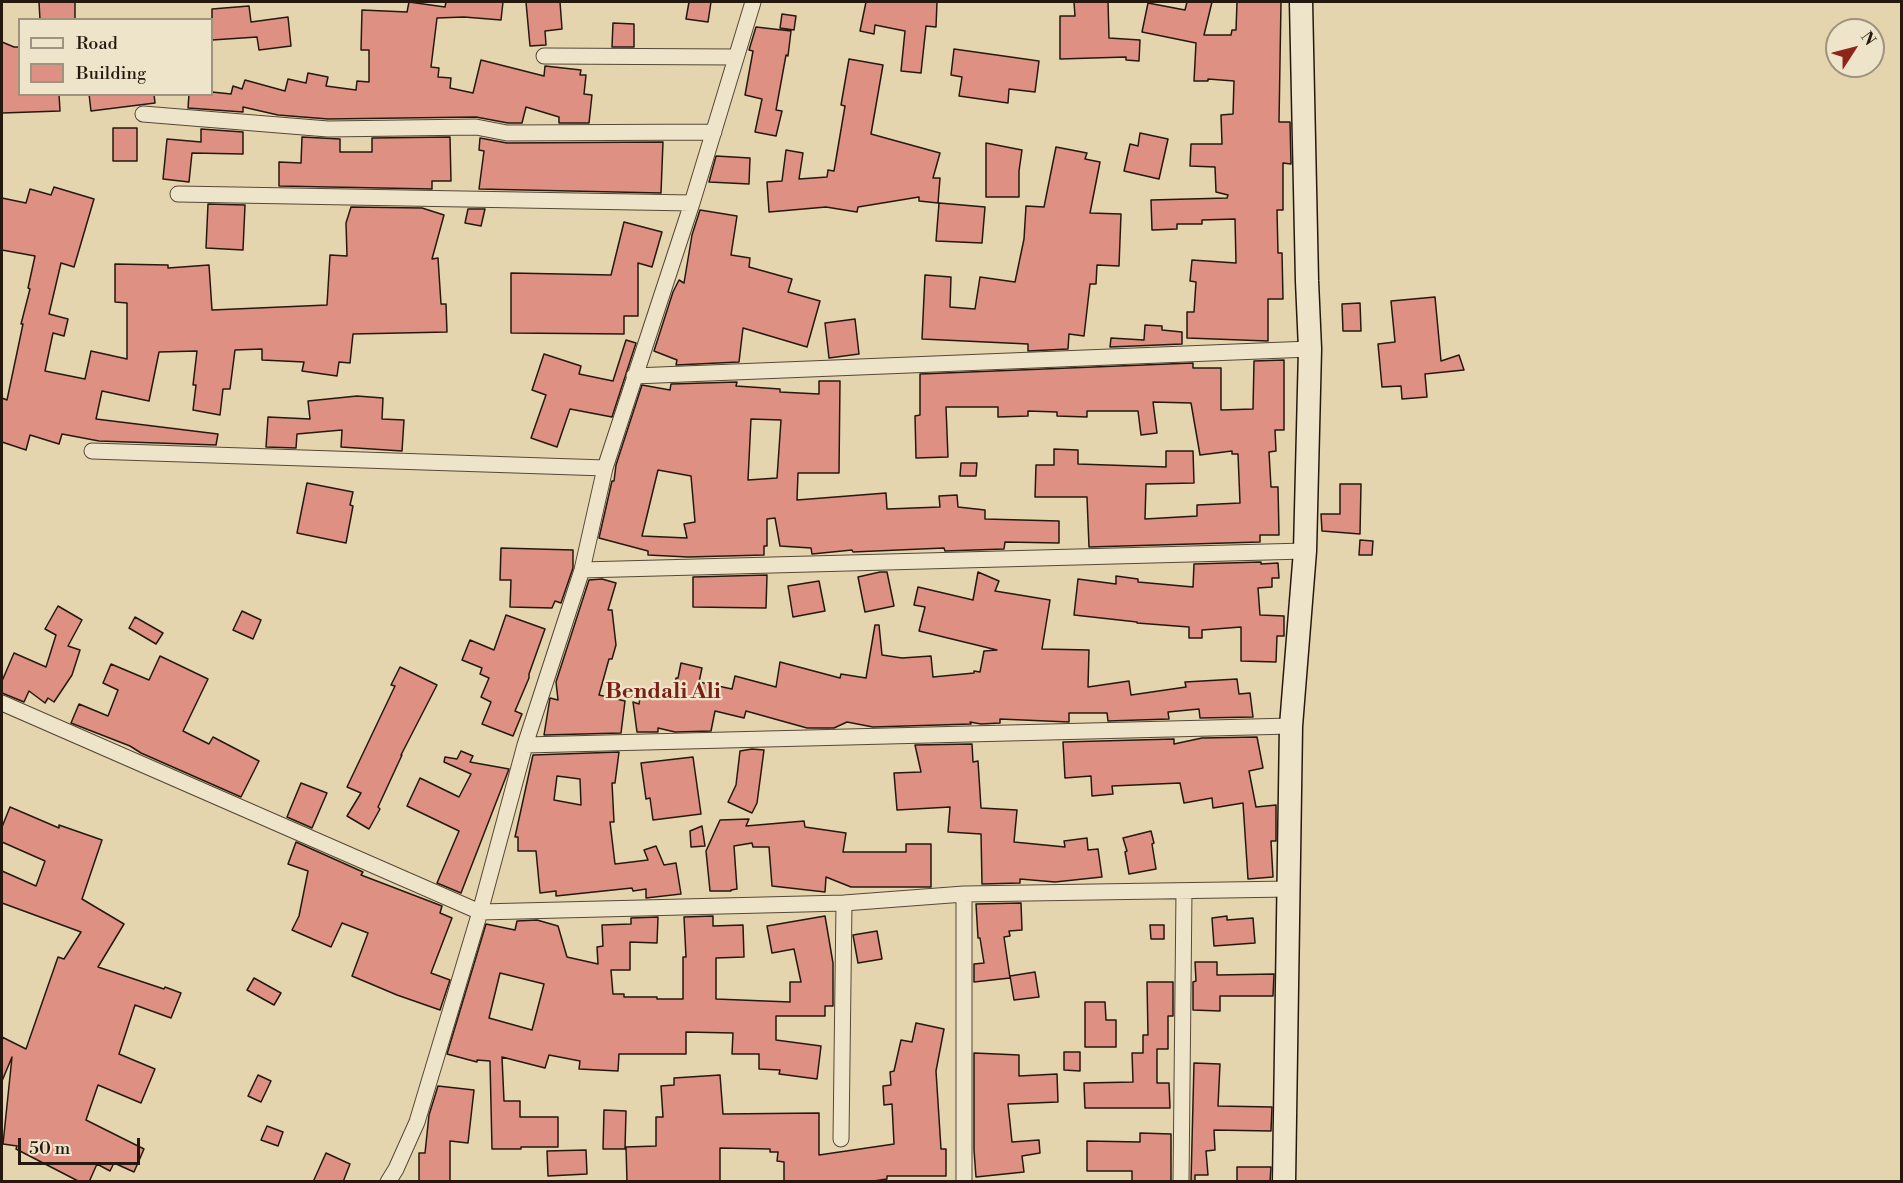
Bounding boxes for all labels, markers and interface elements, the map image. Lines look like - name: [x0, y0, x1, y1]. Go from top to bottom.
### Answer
- legend: [18, 18, 213, 96]
- north arrow: [1825, 18, 1885, 78]
- text: N: [1856, 28, 1880, 50]
- text: Road: [76, 32, 118, 55]
- text: Building: [76, 62, 146, 85]
- district label: Bendali Ali: [605, 680, 721, 706]
- scale bar: [21, 1126, 142, 1164]
- text: 50 m: [29, 1137, 70, 1160]

